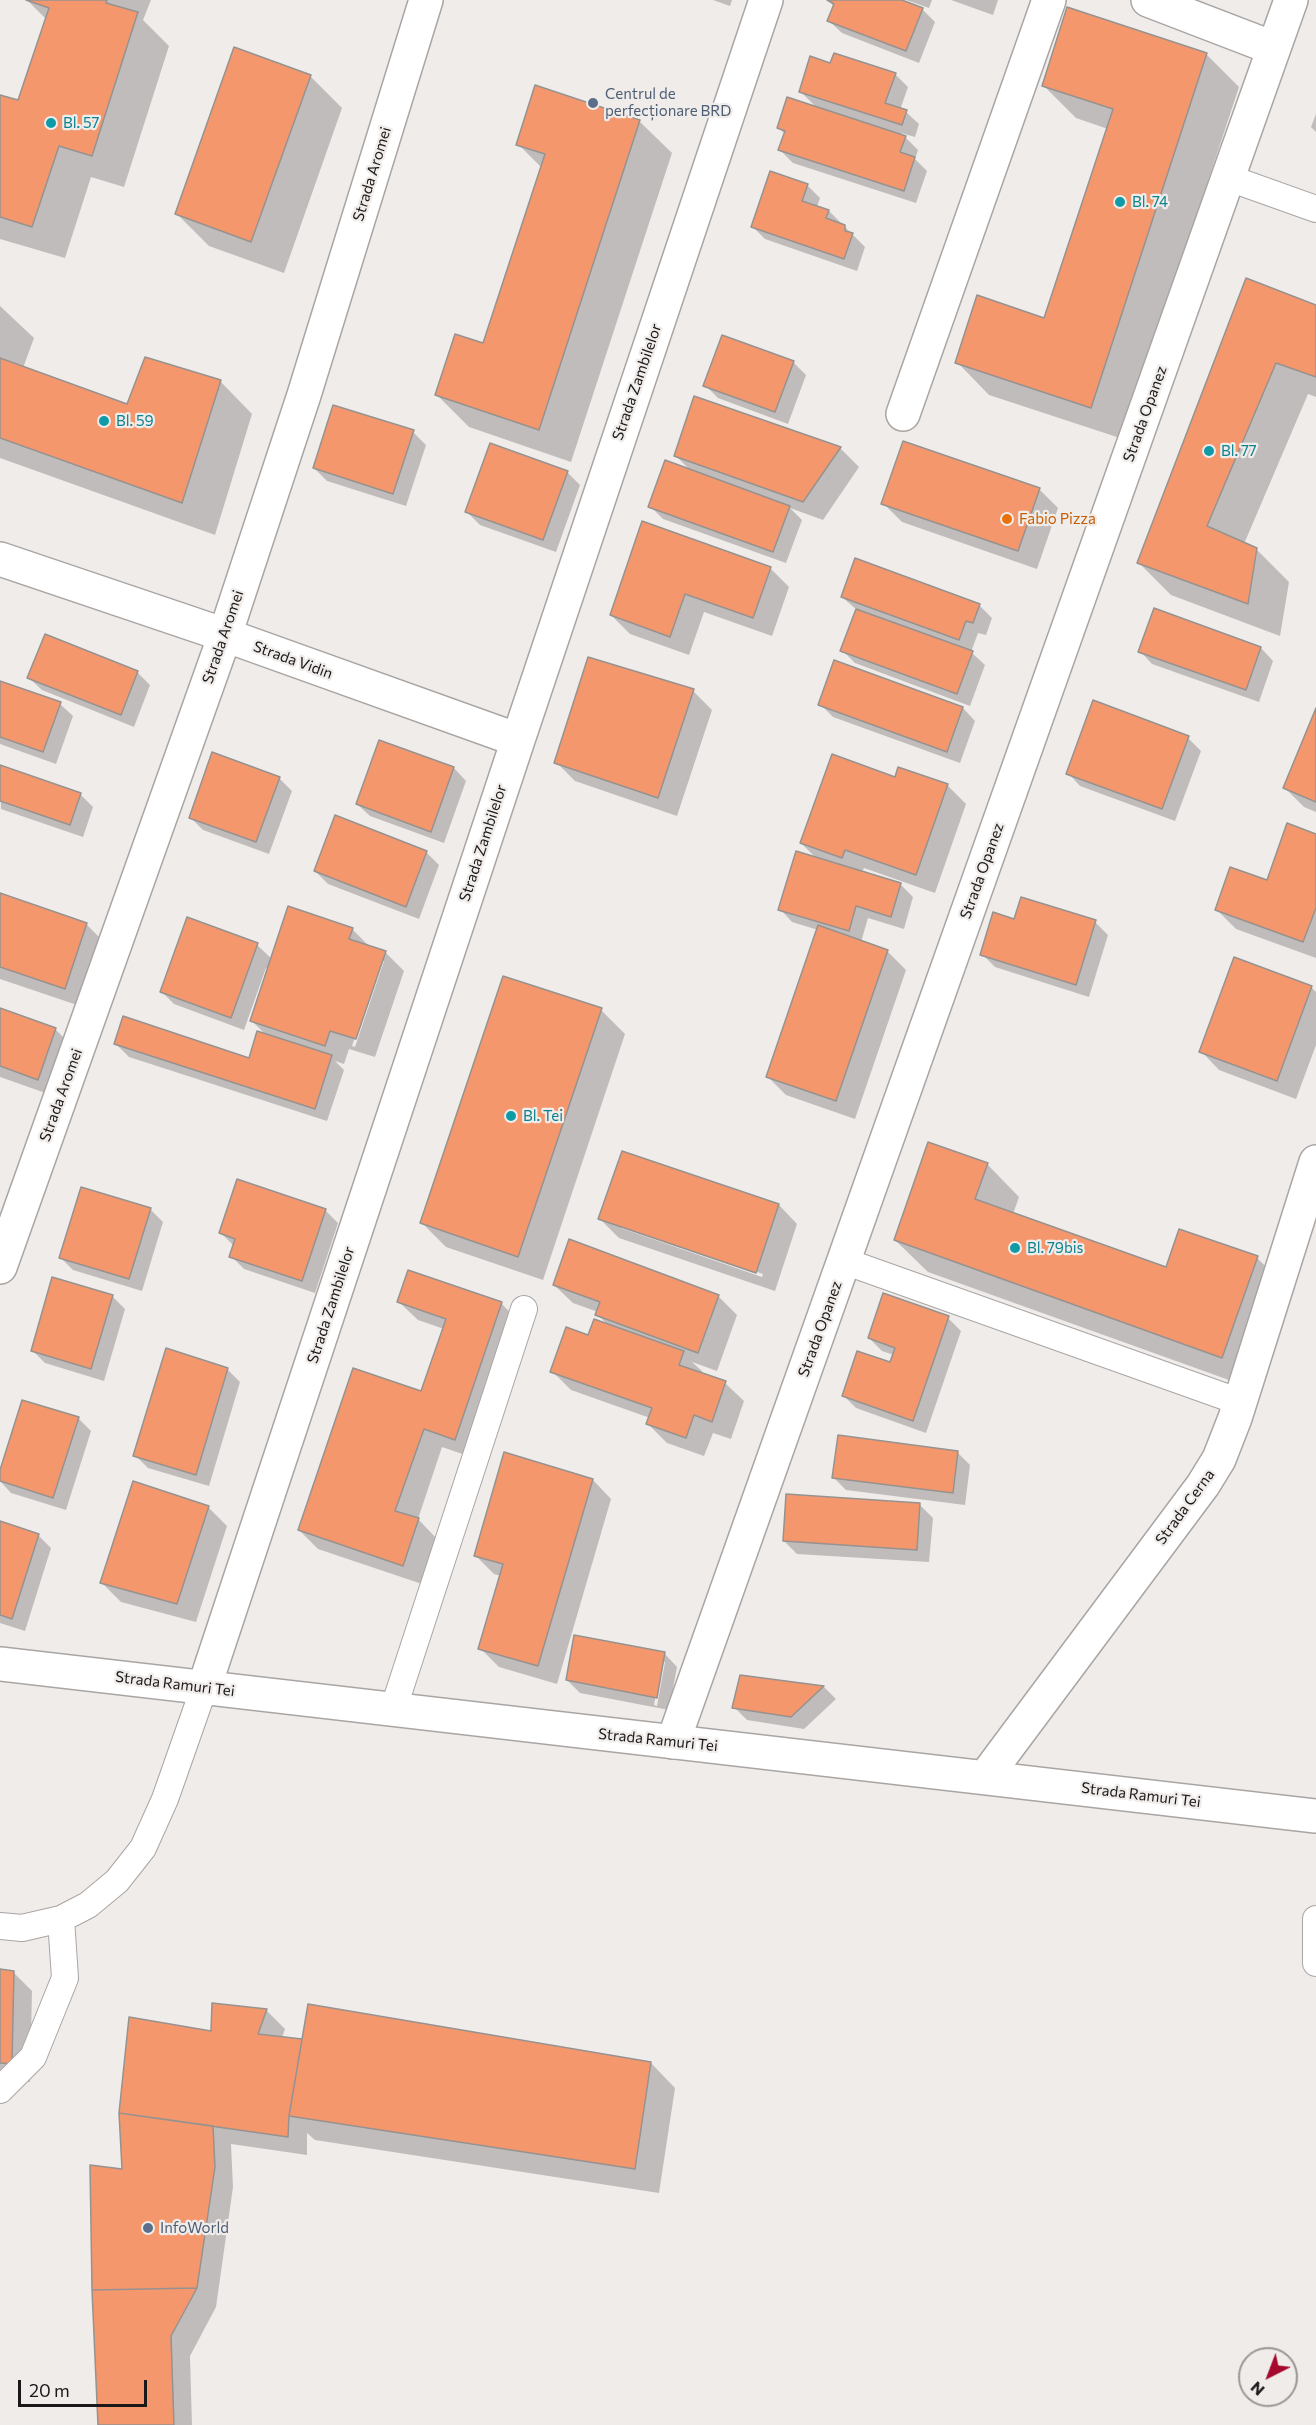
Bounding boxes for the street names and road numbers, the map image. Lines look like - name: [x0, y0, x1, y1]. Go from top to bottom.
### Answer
- street label: Strada Aromei: [349, 125, 395, 223]
- street label: Strada Zambilelor: [609, 321, 665, 443]
- street label: Strada Opanez: [1119, 364, 1171, 464]
- street label: Strada Aromei: [199, 588, 247, 686]
- street label: Strada Vidin: [251, 637, 335, 683]
- street label: Strada Zambilelor: [456, 782, 510, 904]
- street label: Strada Opanez: [956, 821, 1008, 921]
- street label: Strada Aromei: [36, 1046, 86, 1144]
- street label: Strada Zambilelor: [304, 1244, 358, 1366]
- street label: Strada Opanez: [794, 1279, 846, 1379]
- street label: Strada Cerna: [1152, 1466, 1218, 1548]
- street label: Strada Ramuri Tei: [114, 1668, 236, 1700]
- street label: Strada Ramuri Tei: [597, 1725, 719, 1755]
- street label: Strada Ramuri Tei: [1080, 1779, 1202, 1811]

